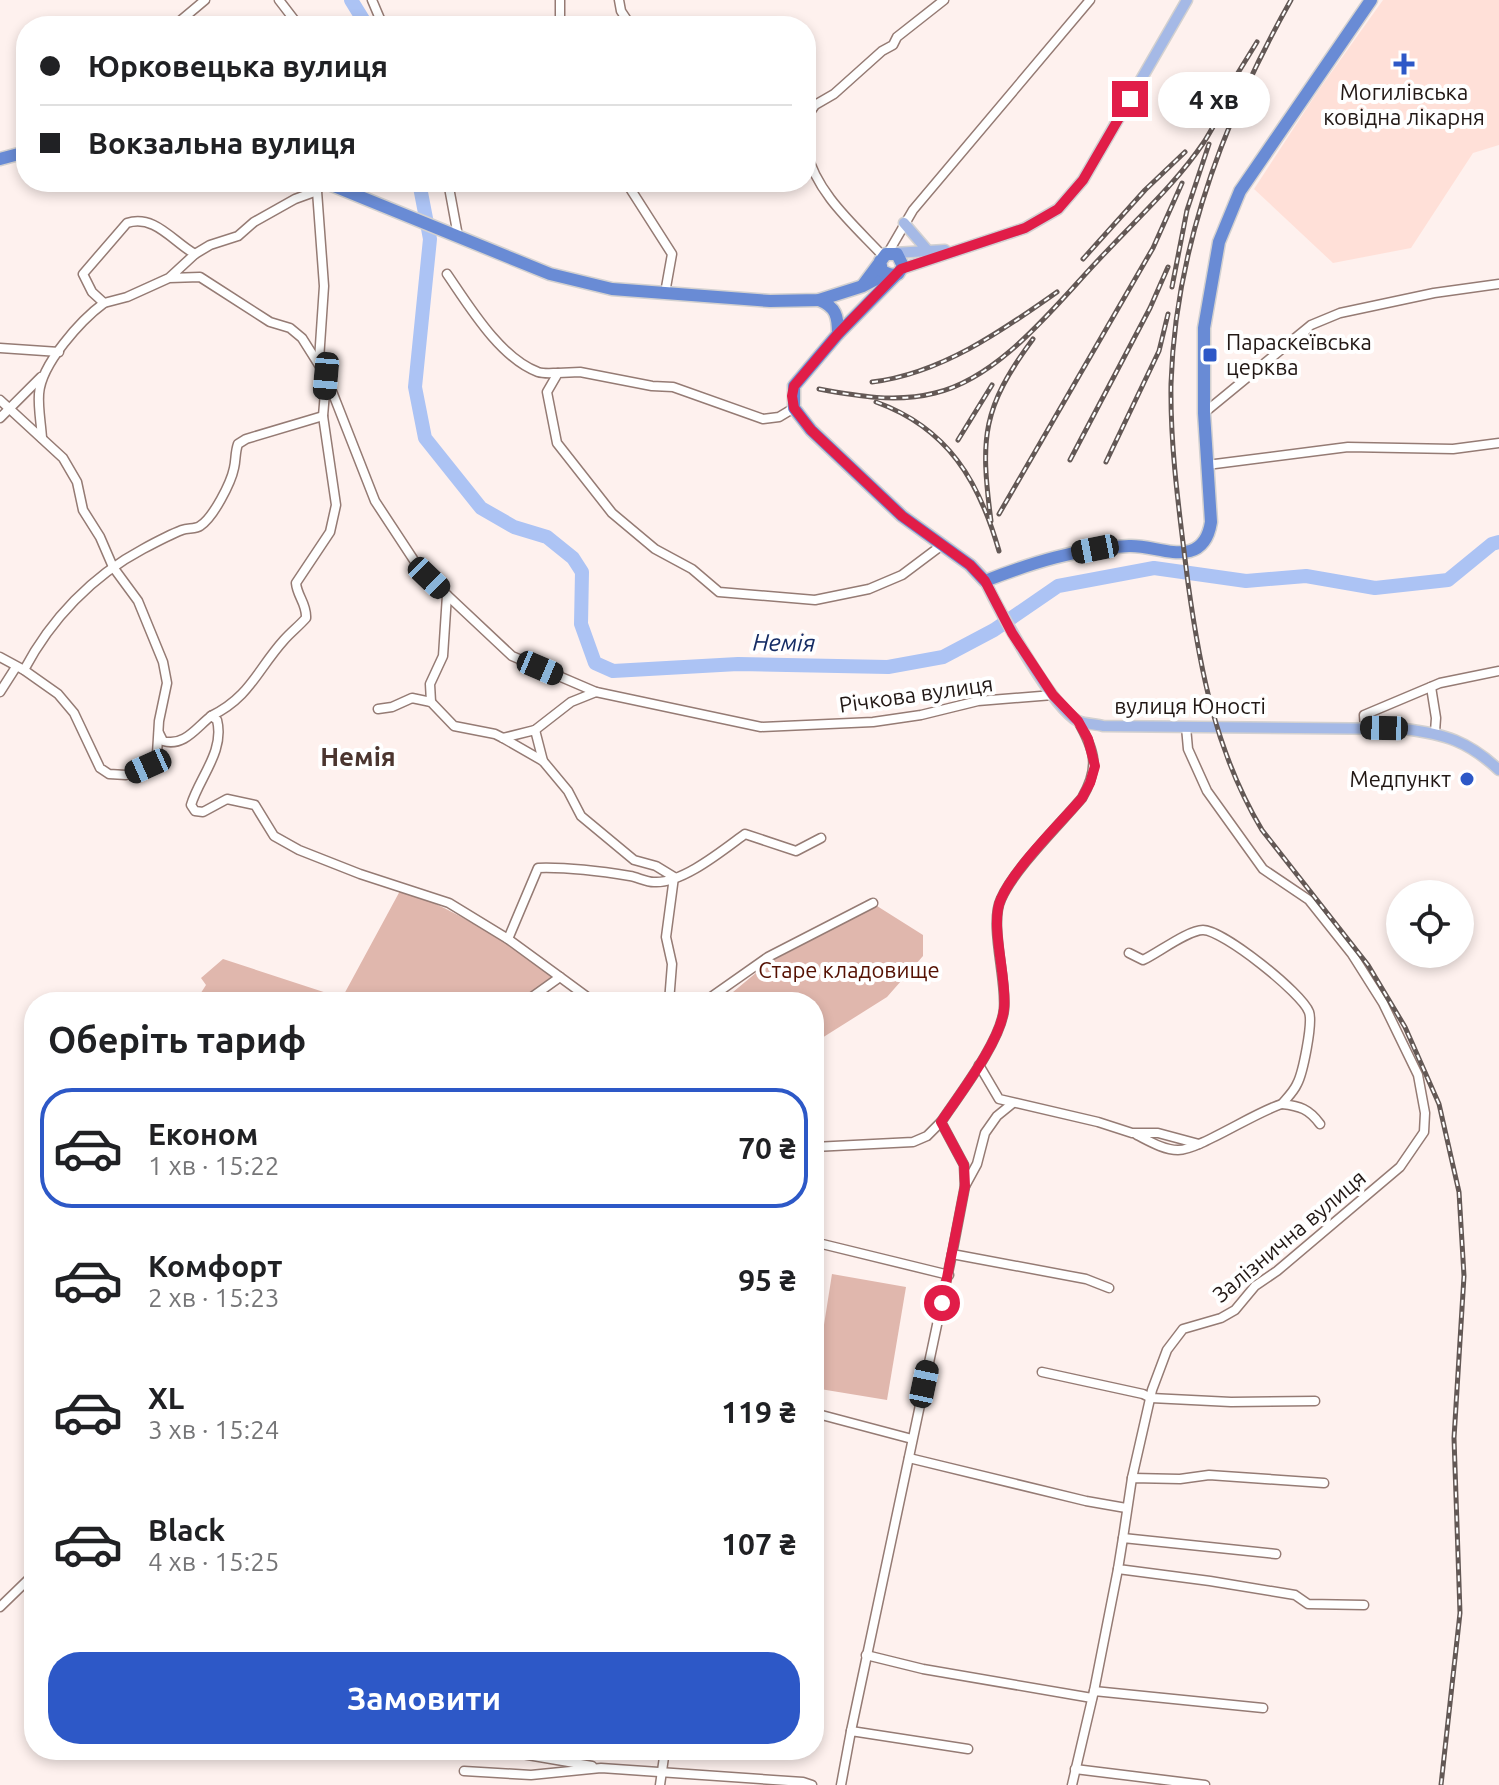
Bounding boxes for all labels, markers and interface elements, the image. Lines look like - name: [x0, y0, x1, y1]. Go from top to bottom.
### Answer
- text: Юрковецька вулиця: [88, 49, 388, 83]
- marker: Могилівська ковідна лікарня: [1393, 53, 1415, 75]
- callout: 4 хв: [1158, 71, 1270, 127]
- place label: Могилівська ковідна лікарня: [1323, 79, 1485, 129]
- route end: [1112, 81, 1148, 117]
- text: 4 хв: [1189, 85, 1239, 114]
- text: Вокзальна вулиця: [88, 126, 356, 160]
- place label: Параскеївська церква: [1226, 329, 1372, 379]
- marker: Параскеївська церква: [1201, 346, 1219, 364]
- car: [312, 351, 340, 401]
- car: [1069, 533, 1121, 565]
- car: [403, 553, 455, 603]
- water label: Немія: [752, 628, 816, 657]
- car: [513, 648, 567, 688]
- street label: Річкова вулиця: [837, 670, 995, 717]
- street label: вулиця Юності: [1114, 693, 1266, 718]
- car: [1360, 716, 1408, 740]
- district label: Немія: [320, 742, 396, 771]
- car: [121, 745, 175, 787]
- place label: Медпункт: [1350, 766, 1451, 791]
- marker: Медпункт: [1458, 770, 1476, 788]
- map controls: [1386, 880, 1474, 968]
- button: locate: [1386, 880, 1474, 968]
- park label: Старе кладовище: [758, 957, 940, 982]
- text: Оберіть тариф: [48, 1019, 306, 1060]
- icon: car: [52, 1112, 124, 1184]
- text: Економ: [148, 1117, 258, 1151]
- text: 70 ₴: [738, 1131, 796, 1165]
- text: 1 хв · 15:22: [148, 1151, 279, 1180]
- street label: Залізнична вулиця: [1207, 1164, 1370, 1307]
- icon: car: [52, 1244, 124, 1316]
- text: Комфорт: [148, 1249, 282, 1283]
- text: 95 ₴: [738, 1263, 796, 1297]
- text: 2 хв · 15:23: [148, 1283, 279, 1312]
- route start: [924, 1285, 960, 1321]
- car: [907, 1358, 941, 1410]
- icon: car: [52, 1376, 124, 1448]
- text: XL: [148, 1381, 184, 1415]
- text: 119 ₴: [721, 1395, 796, 1429]
- text: 3 хв · 15:24: [148, 1415, 279, 1444]
- icon: car: [52, 1508, 124, 1580]
- text: Black: [148, 1513, 225, 1547]
- text: 107 ₴: [721, 1527, 796, 1561]
- text: 4 хв · 15:25: [148, 1547, 279, 1576]
- button: Замовити: [48, 1652, 800, 1744]

